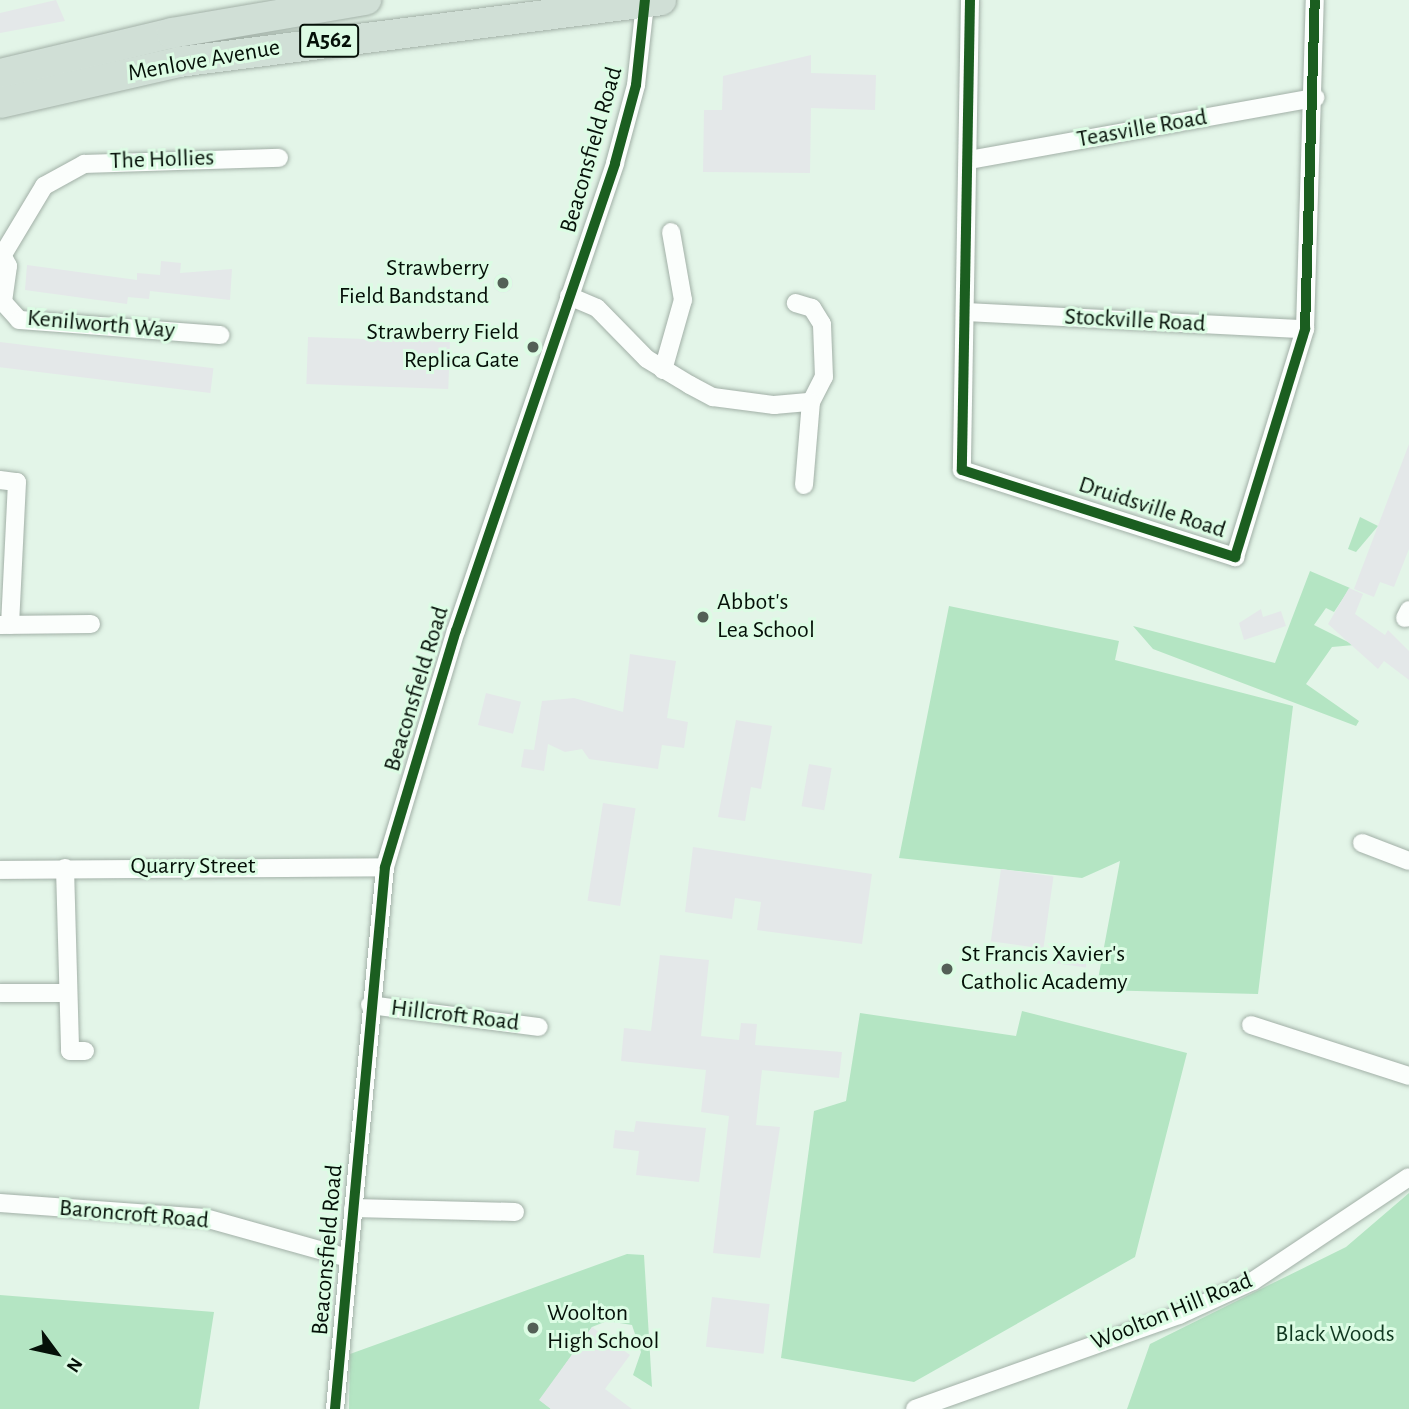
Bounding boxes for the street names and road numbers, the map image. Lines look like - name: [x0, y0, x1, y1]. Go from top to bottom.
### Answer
- road number: A562: [298, 22, 360, 60]
- street label: Menlove Avenue: [126, 33, 282, 89]
- street label: Beaconsfield Road: [555, 64, 629, 236]
- street label: Teasville Road: [1075, 103, 1209, 155]
- street label: The Hollies: [109, 144, 215, 176]
- street label: Stockville Road: [1064, 303, 1206, 339]
- street label: Kenilworth Way: [26, 304, 176, 346]
- street label: Druidsville Road: [1075, 471, 1229, 545]
- street label: Beaconsfield Road: [378, 603, 456, 775]
- street label: Quarry Street: [131, 853, 255, 881]
- street label: Hillcroft Road: [389, 994, 521, 1038]
- street label: Beaconsfield Road: [306, 1163, 350, 1337]
- street label: Baroncroft Road: [58, 1194, 210, 1236]
- street label: Woolton Hill Road: [1087, 1267, 1257, 1357]

